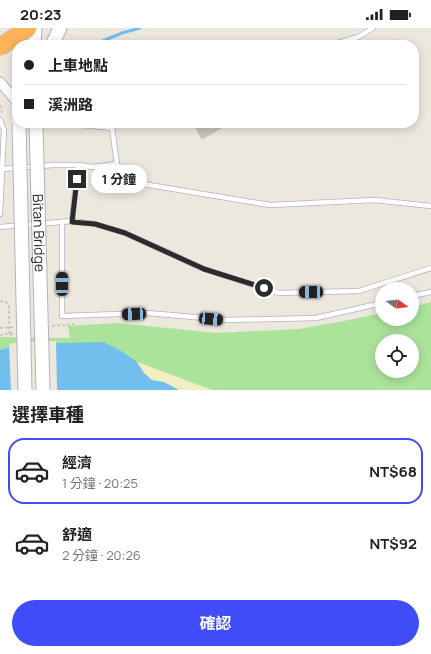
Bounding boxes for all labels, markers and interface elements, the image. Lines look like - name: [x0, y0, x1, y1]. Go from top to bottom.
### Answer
- text: 20:23: [20, 4, 62, 25]
- text: 上車地點: [48, 55, 108, 76]
- text: 溪洲路: [48, 94, 93, 115]
- callout: 1 分鐘: [91, 165, 147, 193]
- route end: [68, 170, 86, 188]
- text: 1 分鐘: [102, 170, 136, 188]
- street label: Bitan Bridge: [29, 194, 50, 272]
- car: [56, 272, 68, 296]
- route start: [255, 279, 273, 297]
- north arrow: [375, 282, 419, 326]
- map controls: [375, 282, 419, 378]
- car: [299, 286, 323, 298]
- car: [122, 308, 146, 320]
- car: [199, 312, 223, 326]
- button: locate: [375, 334, 419, 378]
- text: 選擇車種: [12, 402, 84, 426]
- text: 經濟: [62, 452, 92, 473]
- icon: car: [14, 453, 50, 489]
- text: NT$68: [369, 461, 417, 482]
- text: 1 分鐘 · 20:25: [62, 474, 138, 492]
- text: 舒適: [62, 524, 92, 545]
- icon: car: [14, 525, 50, 561]
- text: NT$92: [369, 533, 417, 554]
- text: 2 分鐘 · 20:26: [62, 546, 141, 564]
- button: 確認: [12, 600, 419, 646]

